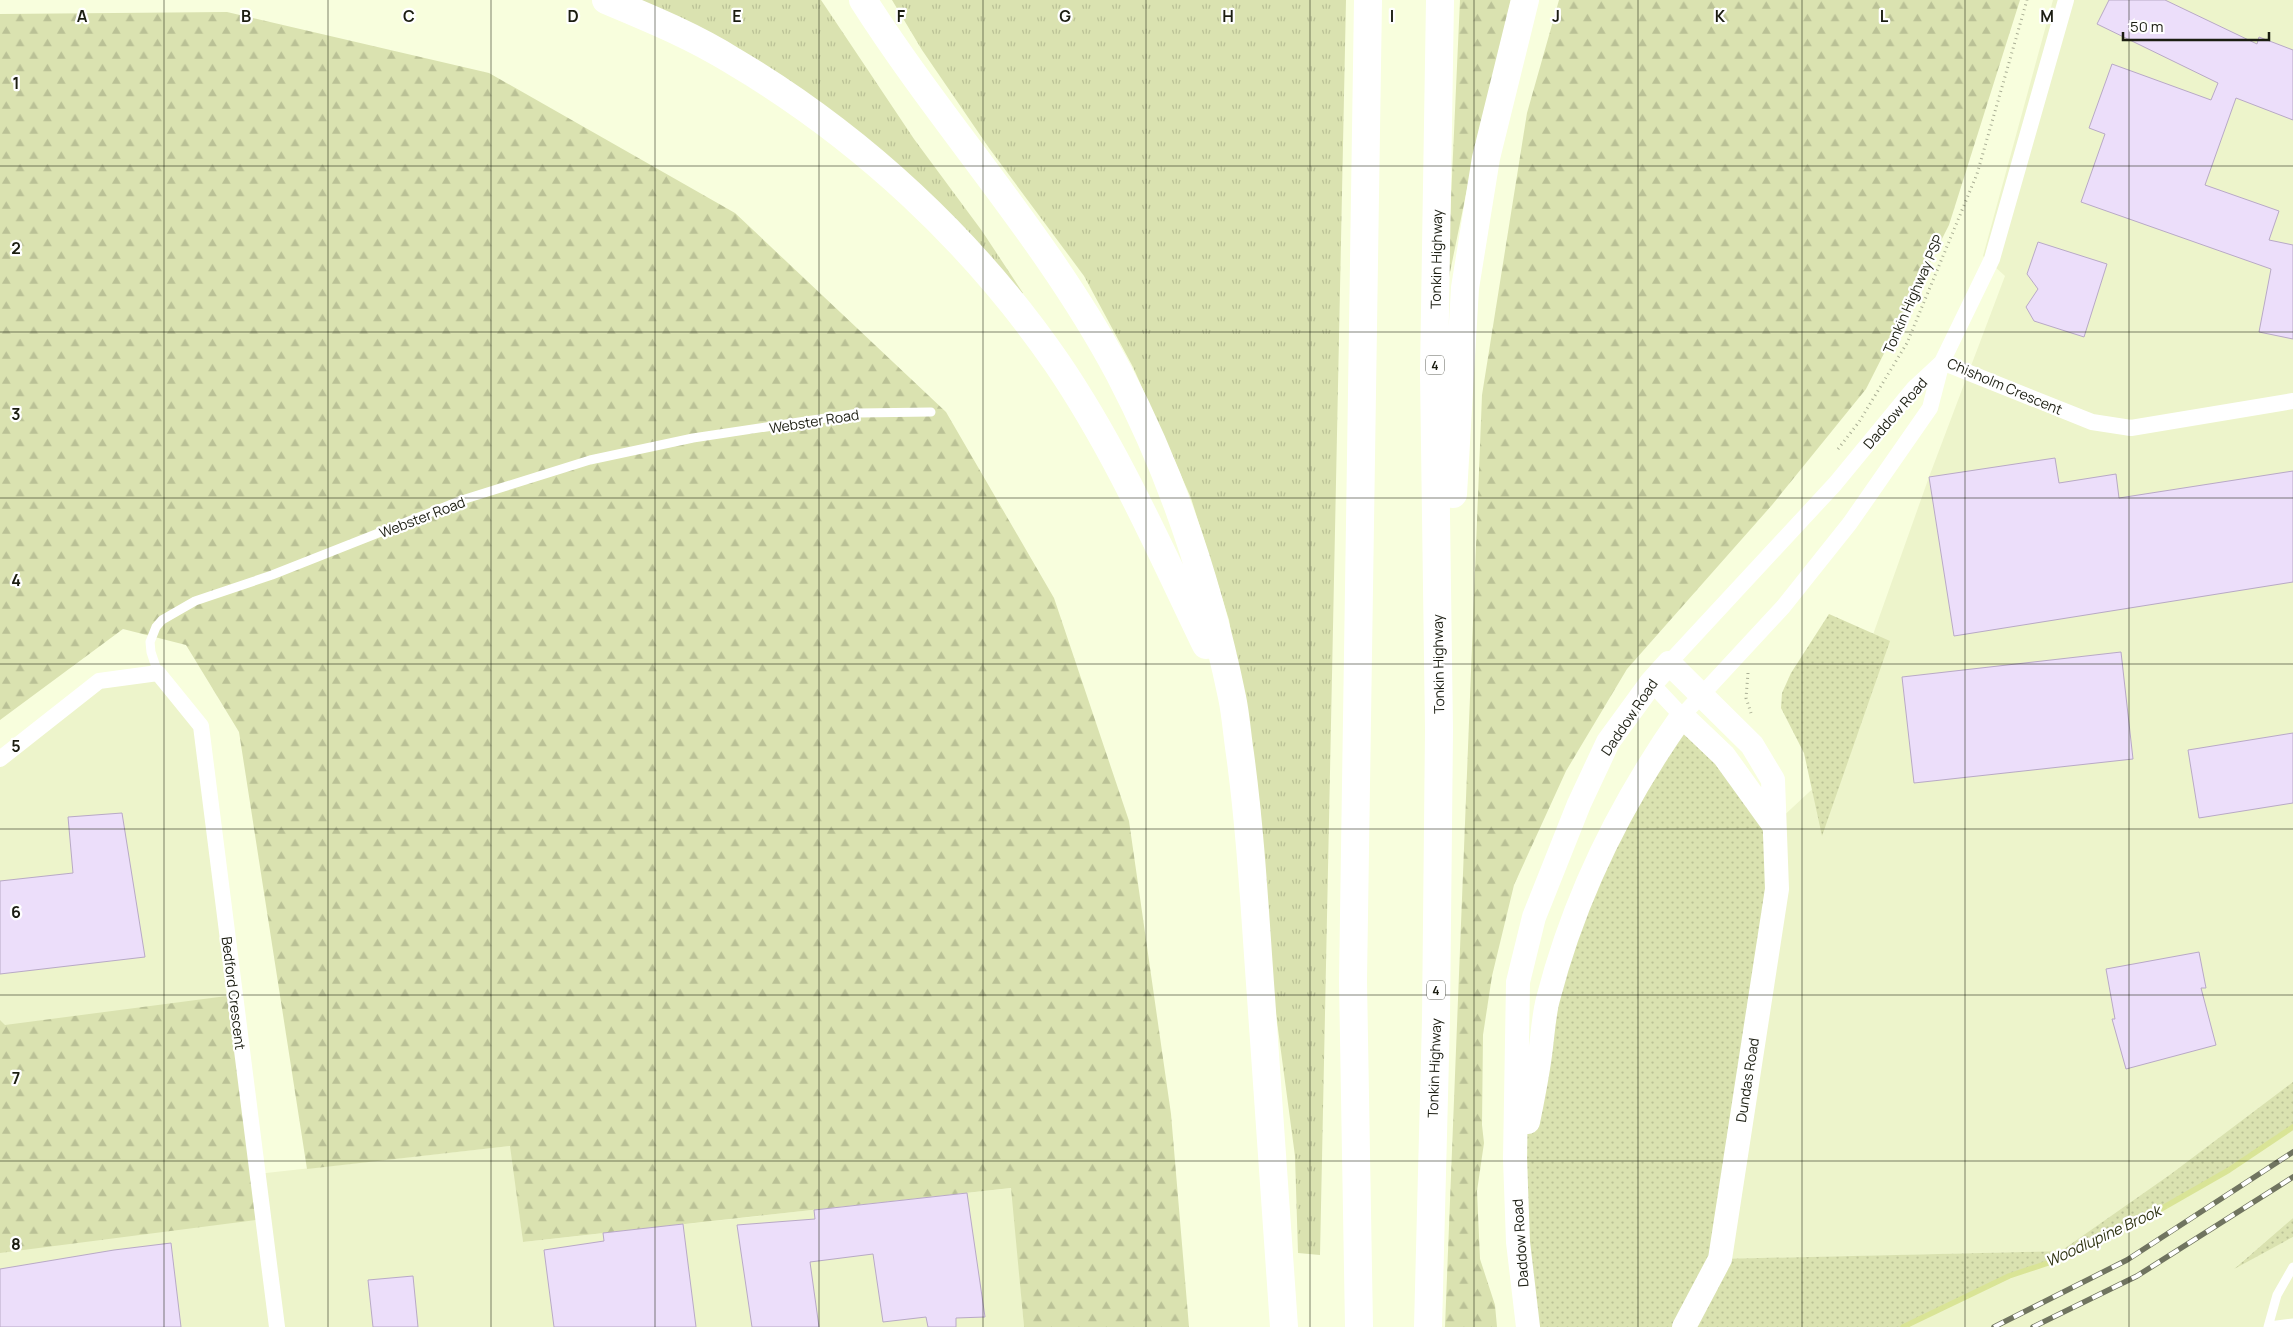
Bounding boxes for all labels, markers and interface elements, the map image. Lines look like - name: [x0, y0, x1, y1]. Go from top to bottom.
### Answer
- text: A: [77, 5, 88, 27]
- text: B: [241, 5, 251, 27]
- text: C: [403, 5, 415, 27]
- text: D: [567, 5, 579, 27]
- text: E: [732, 5, 742, 27]
- text: F: [897, 5, 906, 27]
- text: G: [1059, 5, 1071, 27]
- text: H: [1222, 5, 1234, 27]
- text: I: [1390, 5, 1394, 27]
- text: J: [1552, 5, 1560, 27]
- text: K: [1715, 5, 1726, 27]
- text: L: [1880, 5, 1889, 27]
- text: M: [2040, 5, 2054, 27]
- scale bar: [2123, 10, 2269, 42]
- text: 50 m: [2130, 16, 2164, 37]
- text: 1: [12, 72, 20, 94]
- street label: Tonkin Highway: [1426, 208, 1446, 309]
- street label: Tonkin Highway PSP: [1878, 231, 1948, 356]
- text: 2: [11, 237, 21, 259]
- street label: Chisholm Crescent: [1944, 353, 2066, 419]
- road number: 4: [1426, 356, 1444, 374]
- street label: Daddow Road: [1859, 373, 1931, 453]
- text: 3: [11, 403, 21, 425]
- street label: Webster Road: [768, 405, 860, 437]
- street label: Webster Road: [376, 492, 468, 542]
- text: 4: [11, 569, 21, 591]
- street label: Tonkin Highway: [1428, 613, 1448, 714]
- street label: Daddow Road: [1596, 675, 1662, 759]
- text: 5: [11, 735, 21, 757]
- text: 6: [11, 901, 21, 923]
- street label: Bedford Crescent: [218, 935, 250, 1051]
- road number: 4: [1427, 980, 1445, 1000]
- street label: Tonkin Highway: [1423, 1017, 1445, 1118]
- street label: Dundas Road: [1731, 1036, 1763, 1124]
- text: 7: [12, 1067, 20, 1089]
- street label: Daddow Road: [1507, 1198, 1533, 1288]
- water label: Woodlupine Brook: [2042, 1199, 2166, 1272]
- text: 8: [11, 1233, 21, 1255]

